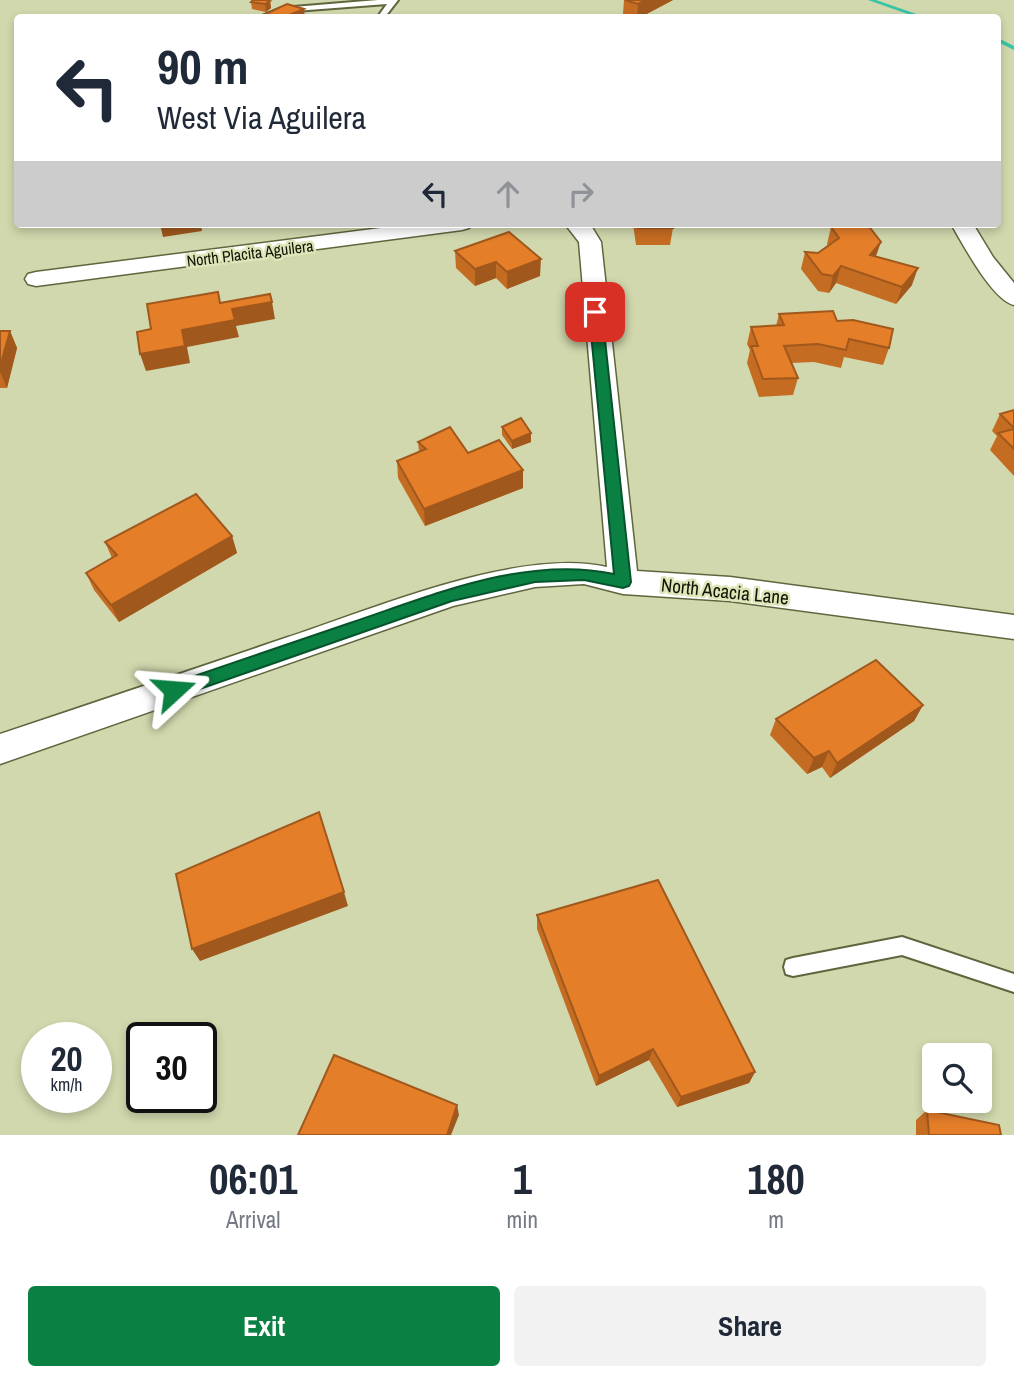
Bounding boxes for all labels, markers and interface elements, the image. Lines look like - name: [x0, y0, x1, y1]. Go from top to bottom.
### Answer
- text: 90 m: [157, 33, 249, 99]
- icon: left: [42, 42, 133, 133]
- text: West Via Aguilera: [157, 96, 366, 139]
- icon: left: [416, 175, 454, 213]
- icon: ahead: [489, 175, 527, 213]
- icon: right: [562, 175, 600, 213]
- street label: North Placita Aguilera: [185, 234, 315, 272]
- pin: [565, 282, 625, 342]
- icon: arrive: [576, 293, 614, 331]
- street label: North Acacia Lane: [660, 571, 790, 611]
- position arrow: [137, 653, 211, 727]
- speed limit sign: 30: [126, 1022, 217, 1113]
- text: 20: [51, 1035, 82, 1082]
- map controls: [922, 1043, 992, 1113]
- button: search: [922, 1043, 992, 1113]
- text: km/h: [51, 1072, 83, 1097]
- text: 06:01: [209, 1151, 297, 1207]
- text: 1: [513, 1151, 532, 1207]
- text: 180: [747, 1151, 805, 1207]
- text: Arrival: [226, 1204, 281, 1235]
- text: min: [507, 1204, 538, 1235]
- text: m: [768, 1204, 784, 1235]
- button: Exit: [28, 1286, 500, 1366]
- button: Share: [514, 1286, 986, 1366]

